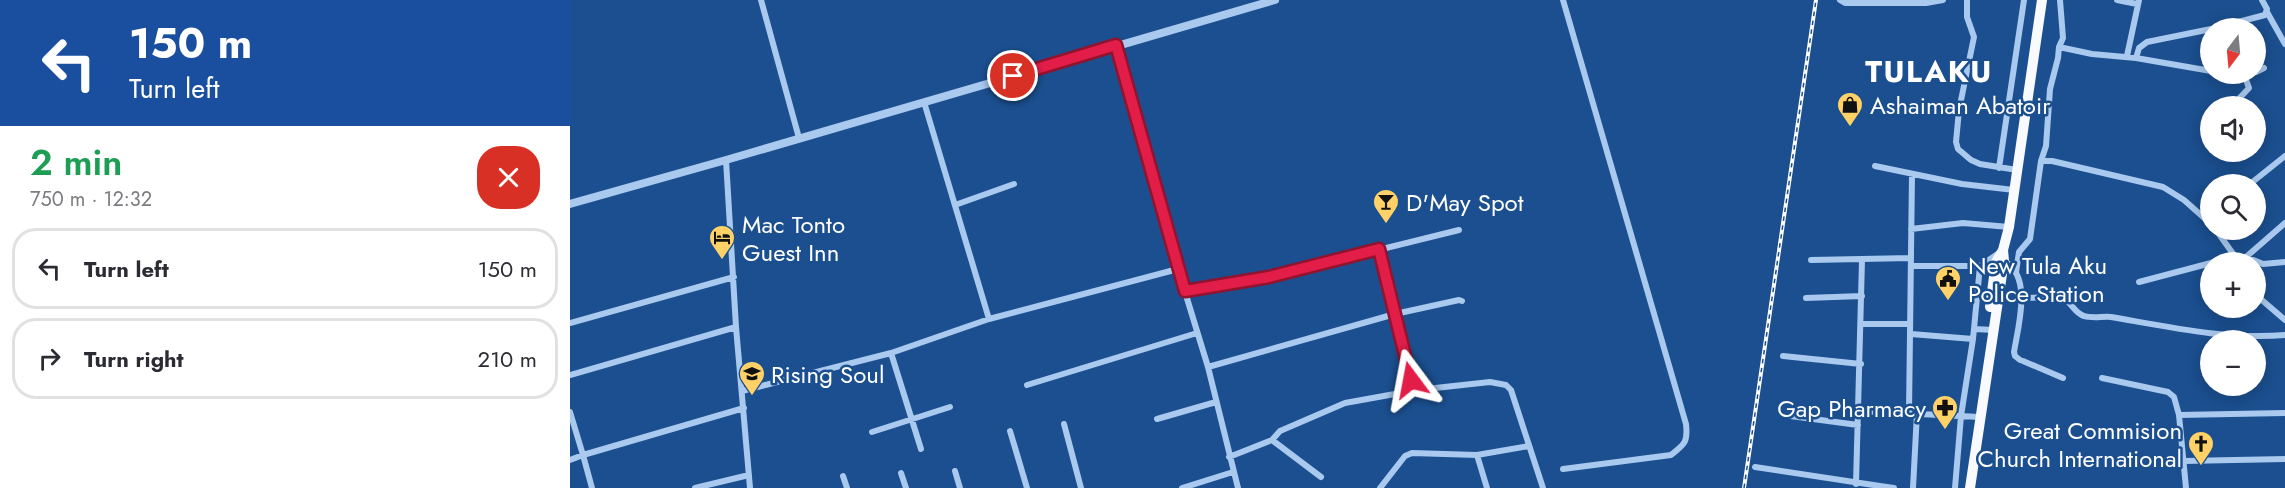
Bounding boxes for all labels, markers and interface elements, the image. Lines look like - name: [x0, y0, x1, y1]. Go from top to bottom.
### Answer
- text: 150 m: [129, 13, 252, 74]
- north arrow: [2200, 18, 2266, 84]
- map controls: [2200, 18, 2266, 396]
- icon: left: [30, 24, 108, 102]
- pin: [987, 50, 1038, 101]
- district label: TULAKU: [1865, 50, 1993, 93]
- icon: arrive: [996, 59, 1029, 92]
- text: Turn left: [129, 69, 219, 108]
- place label: Ashaiman Abatoir: [1870, 88, 2051, 123]
- shop icon: Ashaiman Abatoir: [1835, 90, 1865, 128]
- button: sound: [2200, 96, 2266, 162]
- text: 2 min: [30, 136, 122, 188]
- button: close: [477, 146, 540, 209]
- button: search: [2200, 174, 2266, 240]
- text: 750 m · 12:32: [30, 185, 152, 214]
- place label: D'May Spot: [1406, 185, 1524, 220]
- bar icon: D'May Spot: [1371, 187, 1401, 225]
- place label: Mac Tonto Guest Inn: [742, 207, 845, 270]
- hotel icon: Mac Tonto Guest Inn: [707, 223, 737, 261]
- place label: New Tula Aku Police Station: [1968, 248, 2107, 311]
- icon: left: [33, 252, 66, 285]
- button: +: [2200, 252, 2266, 318]
- text: Turn left: [84, 253, 169, 285]
- text: 150 m: [478, 253, 537, 285]
- public building icon: New Tula Aku Police Station: [1933, 264, 1963, 302]
- button: −: [2200, 330, 2266, 396]
- icon: right: [33, 342, 66, 375]
- text: Turn right: [84, 343, 184, 375]
- text: 210 m: [478, 343, 537, 375]
- position arrow: [1379, 348, 1443, 412]
- place label: Rising Soul: [771, 357, 884, 392]
- school or university icon: Rising Soul: [737, 359, 767, 397]
- place label: Gap Pharmacy: [1777, 391, 1926, 426]
- pharmacy icon: Gap Pharmacy: [1930, 393, 1960, 431]
- place label: Great Commision Church International: [1977, 413, 2182, 476]
- church icon: Great Commision Church International: [2186, 429, 2216, 467]

